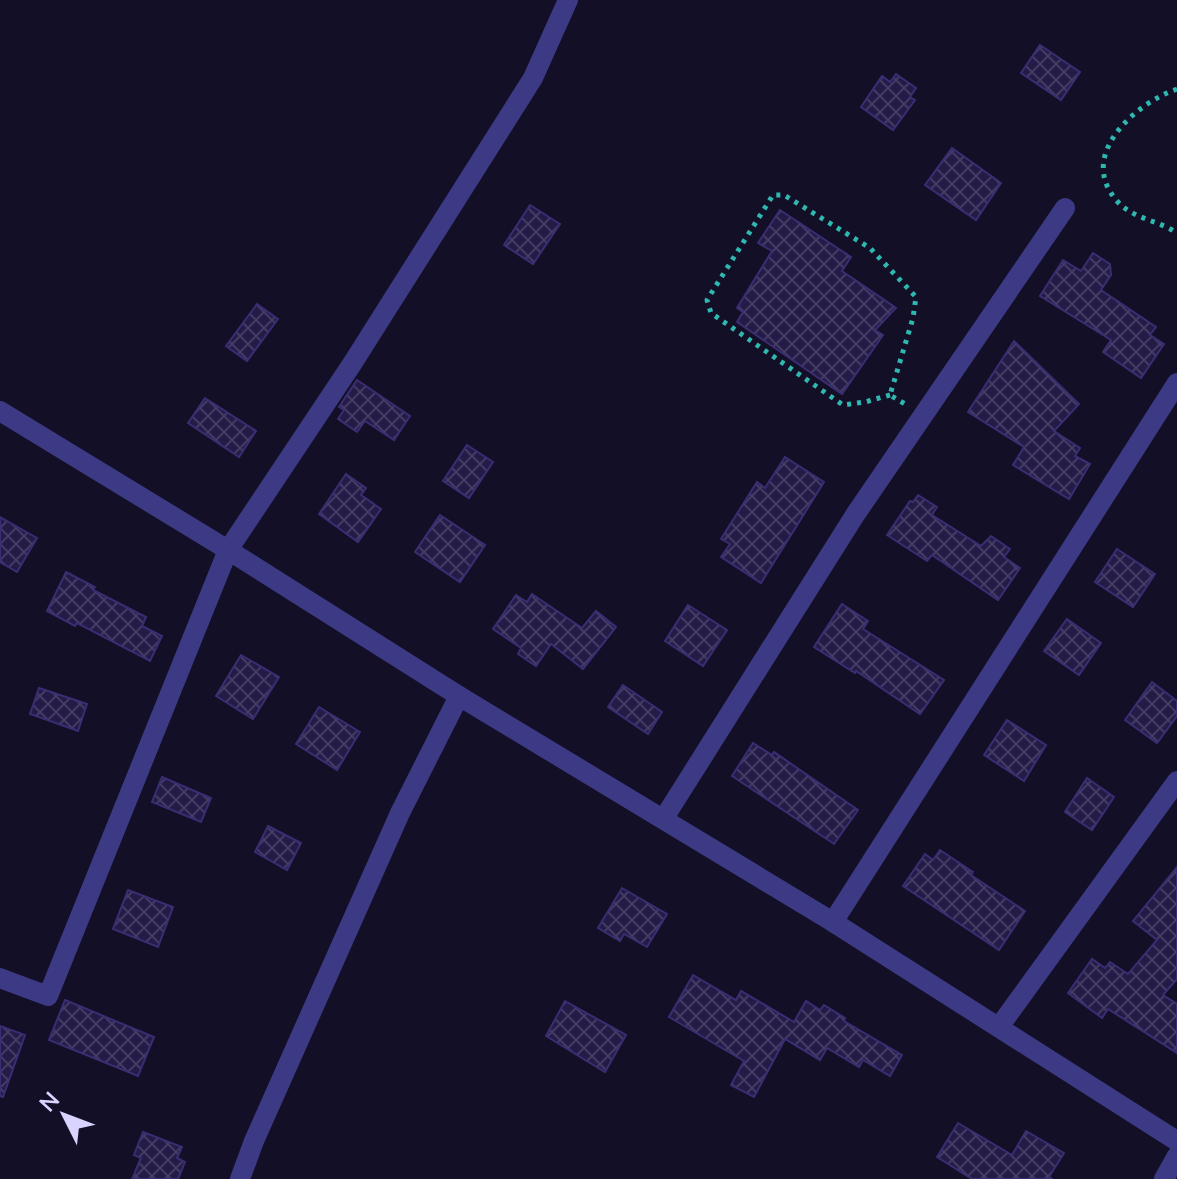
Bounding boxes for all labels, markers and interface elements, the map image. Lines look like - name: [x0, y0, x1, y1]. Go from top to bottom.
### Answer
- north arrow: [24, 1075, 104, 1155]
- text: N: [33, 1086, 64, 1117]

